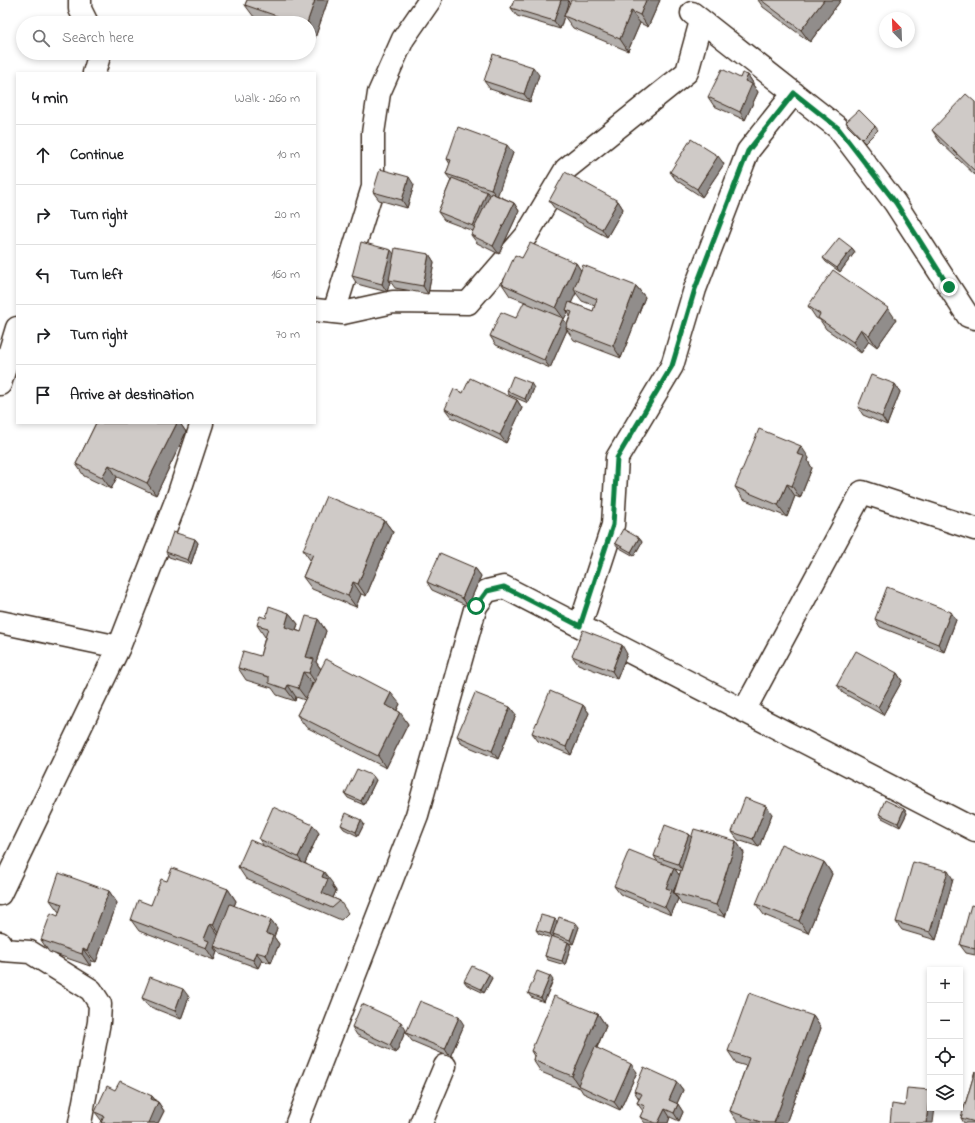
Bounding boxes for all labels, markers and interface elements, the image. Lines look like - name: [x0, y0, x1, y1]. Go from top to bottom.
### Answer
- north arrow: [879, 12, 915, 48]
- search box: [16, 16, 316, 60]
- icon: search: [30, 27, 52, 49]
- text: Search here: [62, 27, 134, 49]
- text: 4 min: [32, 86, 68, 111]
- text: Walk · 260 m: [235, 89, 300, 108]
- icon: ahead: [32, 144, 54, 166]
- text: Continue: [70, 144, 124, 166]
- text: 10 m: [277, 145, 300, 164]
- icon: right: [32, 204, 54, 226]
- text: Turn right: [70, 204, 128, 226]
- text: 20 m: [275, 205, 300, 224]
- icon: left: [32, 264, 54, 286]
- text: Turn left: [70, 264, 123, 286]
- text: 160 m: [271, 265, 300, 284]
- route end: [940, 278, 958, 296]
- icon: right: [32, 324, 54, 346]
- text: Turn right: [70, 324, 128, 346]
- text: 70 m: [276, 325, 300, 344]
- icon: arrive: [32, 384, 54, 406]
- text: Arrive at destination: [70, 384, 194, 406]
- route start: [467, 597, 485, 615]
- map controls: [927, 967, 963, 1111]
- button: +: [927, 967, 963, 1003]
- button: −: [927, 1003, 963, 1039]
- button: locate: [927, 1039, 963, 1075]
- button: layers: [927, 1075, 963, 1111]

